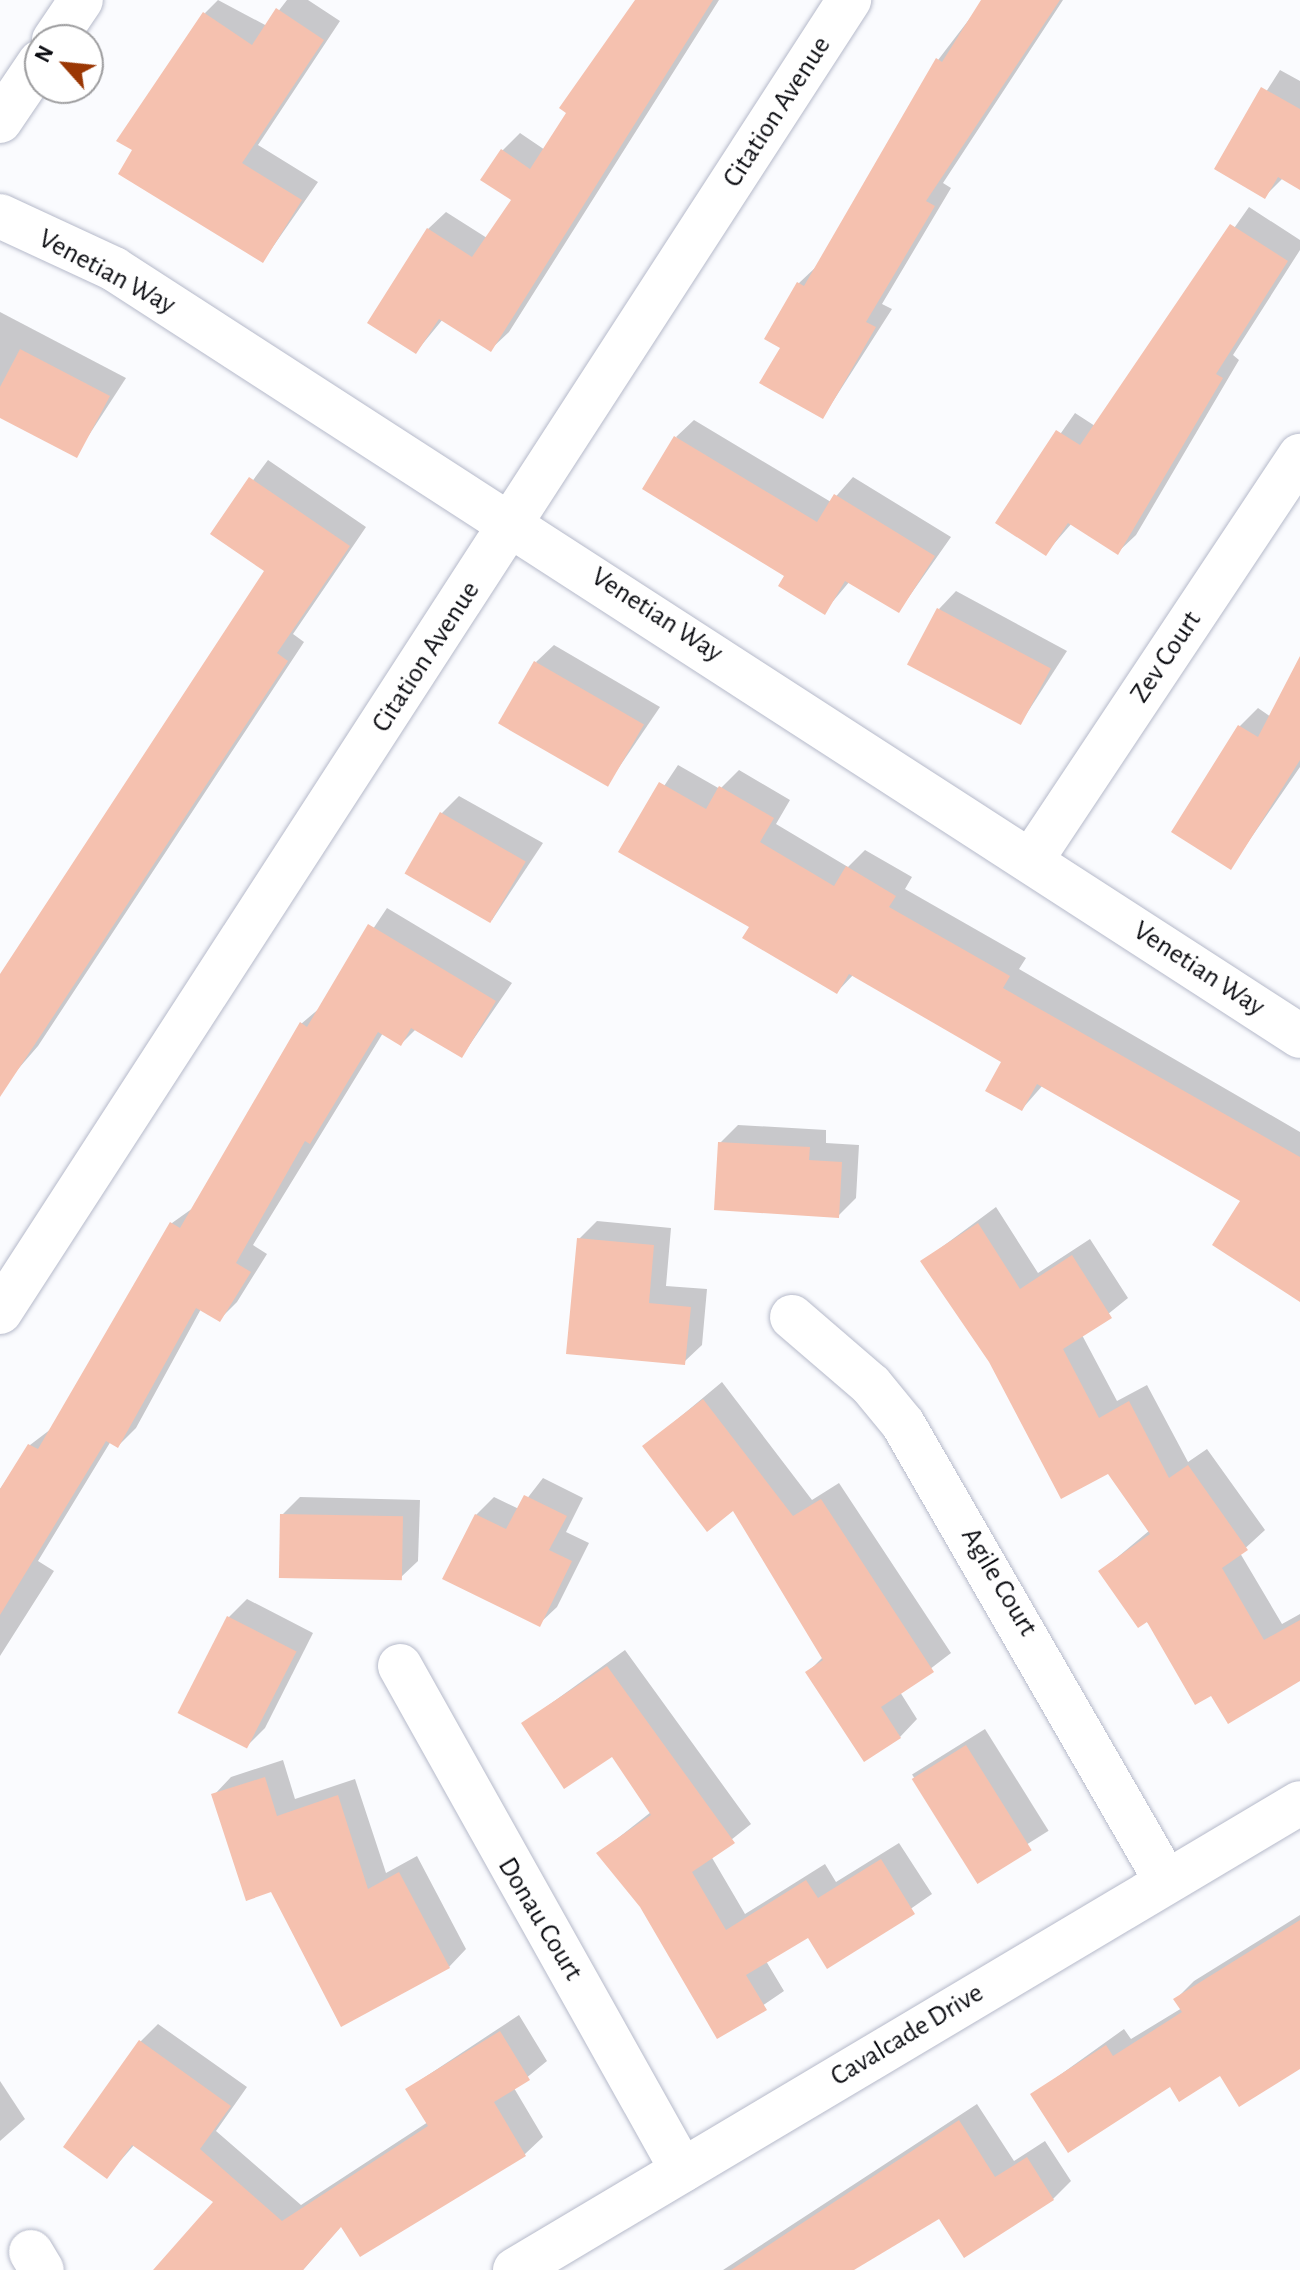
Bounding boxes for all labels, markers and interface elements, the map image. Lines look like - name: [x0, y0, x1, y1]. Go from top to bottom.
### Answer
- north arrow: [24, 24, 104, 104]
- street label: Citation Avenue: [716, 30, 838, 194]
- text: N: [31, 42, 58, 66]
- street label: Venetian Way: [33, 222, 181, 322]
- street label: Venetian Way: [585, 560, 729, 670]
- street label: Citation Avenue: [365, 575, 487, 739]
- street label: Zev Court: [1123, 605, 1209, 709]
- street label: Venetian Way: [1127, 914, 1271, 1024]
- street label: Agile Court: [954, 1522, 1044, 1642]
- street label: Donau Court: [490, 1851, 590, 1987]
- street label: Cavalcade Drive: [825, 1976, 989, 2094]

